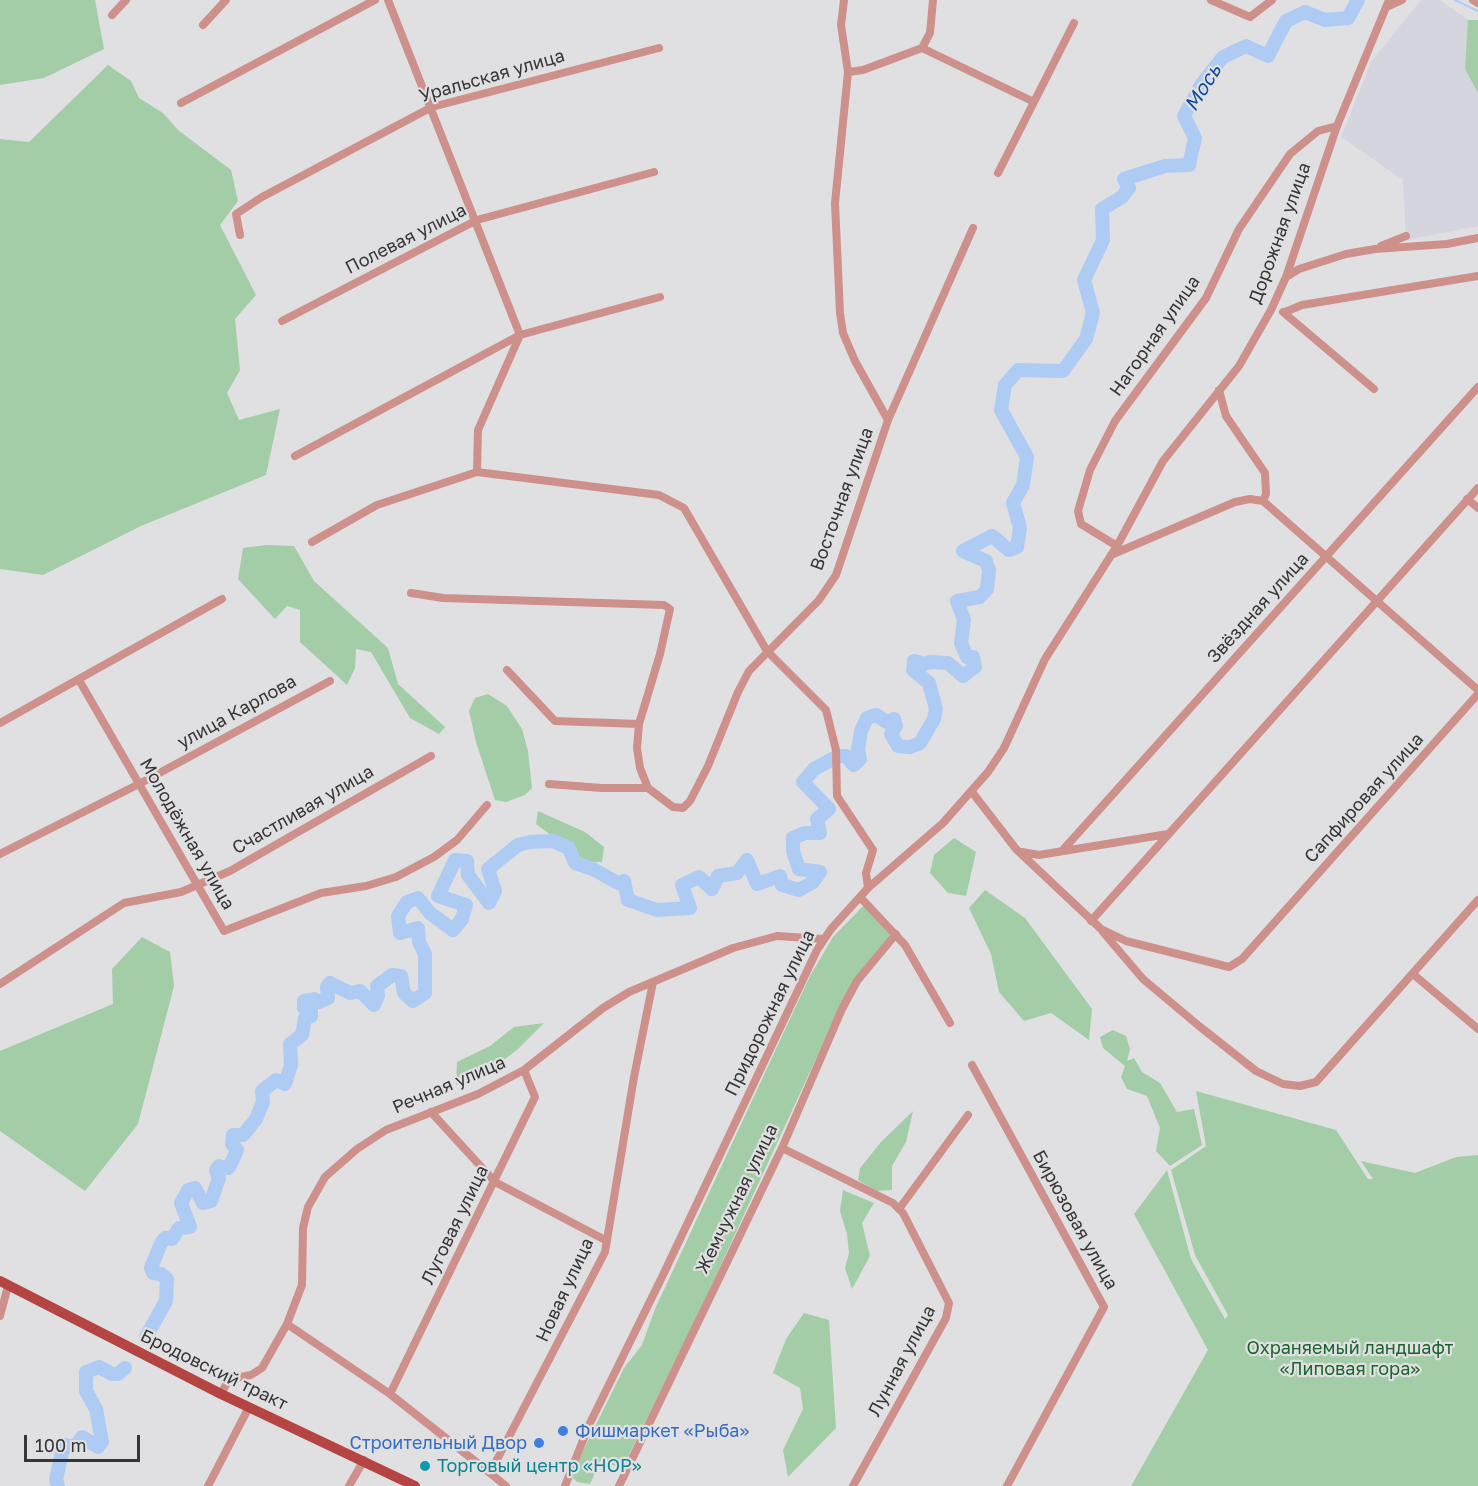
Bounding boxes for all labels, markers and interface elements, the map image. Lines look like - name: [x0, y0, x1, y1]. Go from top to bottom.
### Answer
- street label: Уральская улица: [417, 45, 567, 107]
- water label: Мось: [1179, 60, 1227, 116]
- street label: Дорожная улица: [1244, 160, 1316, 306]
- street label: Полевая улица: [342, 199, 470, 279]
- street label: Нагорная улица: [1105, 271, 1205, 401]
- street label: Восточная улица: [806, 424, 878, 574]
- street label: Звёздная улица: [1203, 548, 1313, 668]
- street label: улица Карлова: [174, 670, 300, 754]
- street label: Сапфировая улица: [1300, 729, 1428, 867]
- street label: Молодёжная улица: [135, 754, 239, 914]
- street label: Счастливая улица: [228, 761, 378, 859]
- street label: Придорожная улица: [720, 927, 820, 1099]
- street label: Речная улица: [389, 1051, 509, 1119]
- street label: Жемчужная улица: [691, 1121, 783, 1277]
- street label: Бирюзовая улица: [1028, 1147, 1122, 1293]
- street label: Луговая улица: [417, 1162, 493, 1288]
- street label: Новая улица: [531, 1235, 599, 1345]
- street label: Лунная улица: [864, 1302, 940, 1420]
- street label: Бродовский тракт: [137, 1325, 291, 1415]
- park label: Охраняемый ландшафт «Липовая гора»: [1247, 1337, 1453, 1380]
- place label: Фишмаркет «Рыба»: [575, 1420, 749, 1442]
- scale bar: [27, 1423, 142, 1461]
- marker: Фишмаркет «Рыба»: [556, 1424, 570, 1438]
- place label: Строительный Двор: [349, 1432, 527, 1454]
- text: 100 m: [35, 1434, 86, 1456]
- marker: Строительный Двор: [532, 1436, 546, 1450]
- place label: Торговый центр «НОР»: [437, 1455, 642, 1477]
- marker: Торговый центр «НОР»: [418, 1459, 432, 1473]

